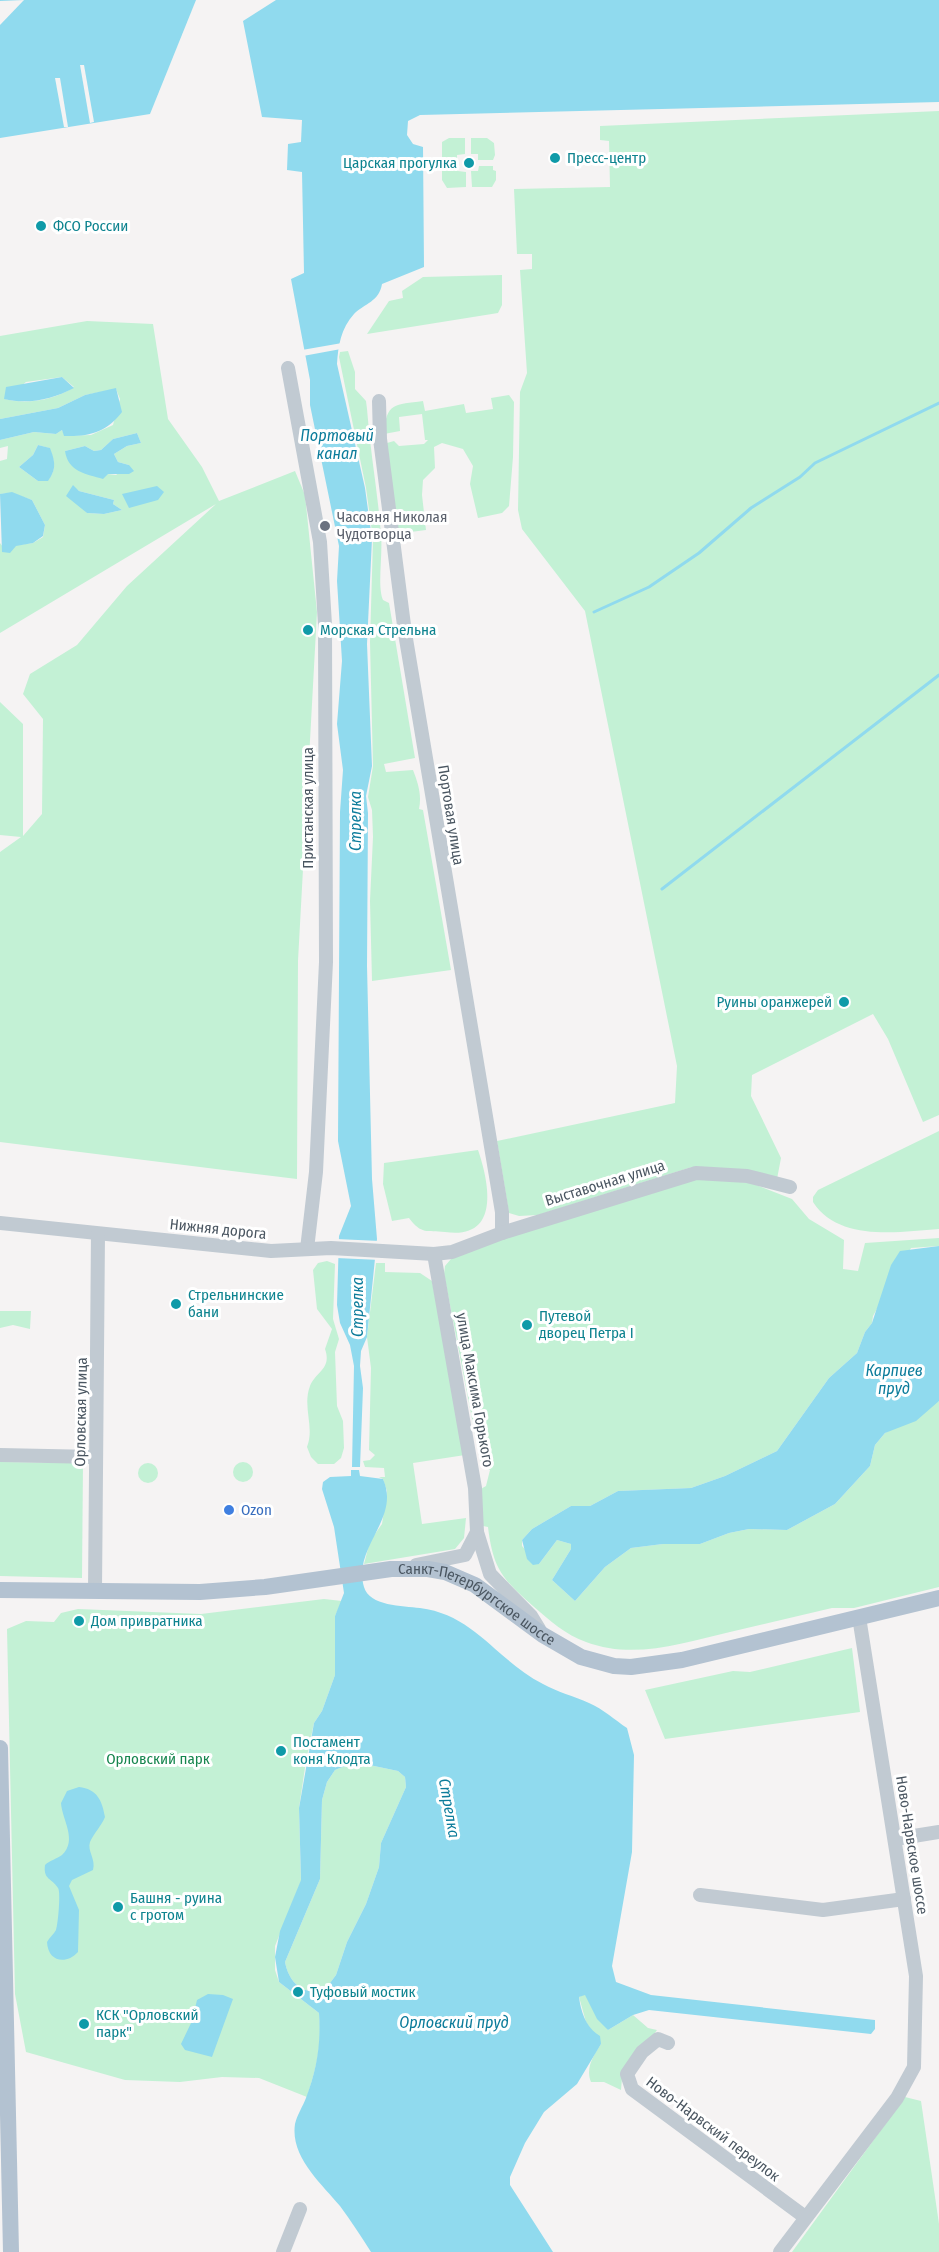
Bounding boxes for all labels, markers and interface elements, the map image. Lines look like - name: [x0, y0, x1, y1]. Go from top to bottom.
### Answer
- place label: Пресс-центр: [567, 149, 646, 167]
- marker: Пресс-центр: [548, 151, 562, 165]
- place label: Царская прогулка: [343, 154, 457, 172]
- marker: Царская прогулка: [462, 156, 476, 170]
- place label: ФСО России: [53, 217, 128, 235]
- marker: ФСО России: [34, 219, 48, 233]
- water label: Портовый канал: [300, 426, 374, 463]
- place label: Часовня Николая Чудотворца: [337, 508, 447, 543]
- marker: Часовня Николая Чудотворца: [318, 519, 332, 533]
- place label: Морская Стрельна: [320, 621, 436, 639]
- marker: Морская Стрельна: [301, 623, 315, 637]
- street label: Пристанская улица: [299, 747, 317, 869]
- street label: Портовая улица: [434, 763, 468, 867]
- water label: Стрелка: [346, 791, 365, 851]
- place label: Руины оранжерей: [717, 993, 832, 1011]
- marker: Руины оранжерей: [837, 995, 851, 1009]
- street label: Выставочная улица: [543, 1156, 667, 1210]
- street label: Нижняя дорога: [169, 1215, 267, 1243]
- water label: Стрелка: [348, 1277, 367, 1337]
- place label: Стрельнинские бани: [188, 1286, 284, 1321]
- marker: Стрельнинские бани: [169, 1297, 183, 1311]
- place label: Путевой дворец Петра I: [539, 1307, 634, 1342]
- street label: улица Максима Горького: [453, 1311, 497, 1469]
- marker: Путевой дворец Петра I: [520, 1318, 534, 1332]
- street label: Орловская улица: [71, 1357, 91, 1467]
- water label: Карпиев пруд: [865, 1361, 923, 1398]
- place label: Ozon: [241, 1501, 272, 1519]
- marker: Ozon: [222, 1503, 236, 1517]
- street label: Санкт-Петербургское шоссе: [398, 1560, 558, 1649]
- place label: Дом привратника: [90, 1612, 203, 1630]
- marker: Дом привратника: [72, 1614, 86, 1628]
- place label: Постамент коня Клодта: [293, 1733, 371, 1768]
- marker: Постамент коня Клодта: [274, 1744, 288, 1758]
- park label: Орловский парк: [106, 1750, 210, 1768]
- street label: Ново-Нарвское шоссе: [892, 1774, 932, 1916]
- water label: Стрелка: [435, 1777, 464, 1839]
- place label: Башня - руина с гротом: [130, 1889, 222, 1924]
- marker: Башня - руина с гротом: [111, 1900, 125, 1914]
- place label: Туфовый мостик: [310, 1983, 416, 2001]
- marker: Туфовый мостик: [291, 1985, 305, 1999]
- place label: КСК "Орловский парк": [96, 2006, 199, 2041]
- water label: Орловский пруд: [399, 2013, 509, 2032]
- marker: КСК "Орловский парк": [77, 2017, 91, 2031]
- street label: Ново-Нарвский переулок: [643, 2073, 783, 2185]

